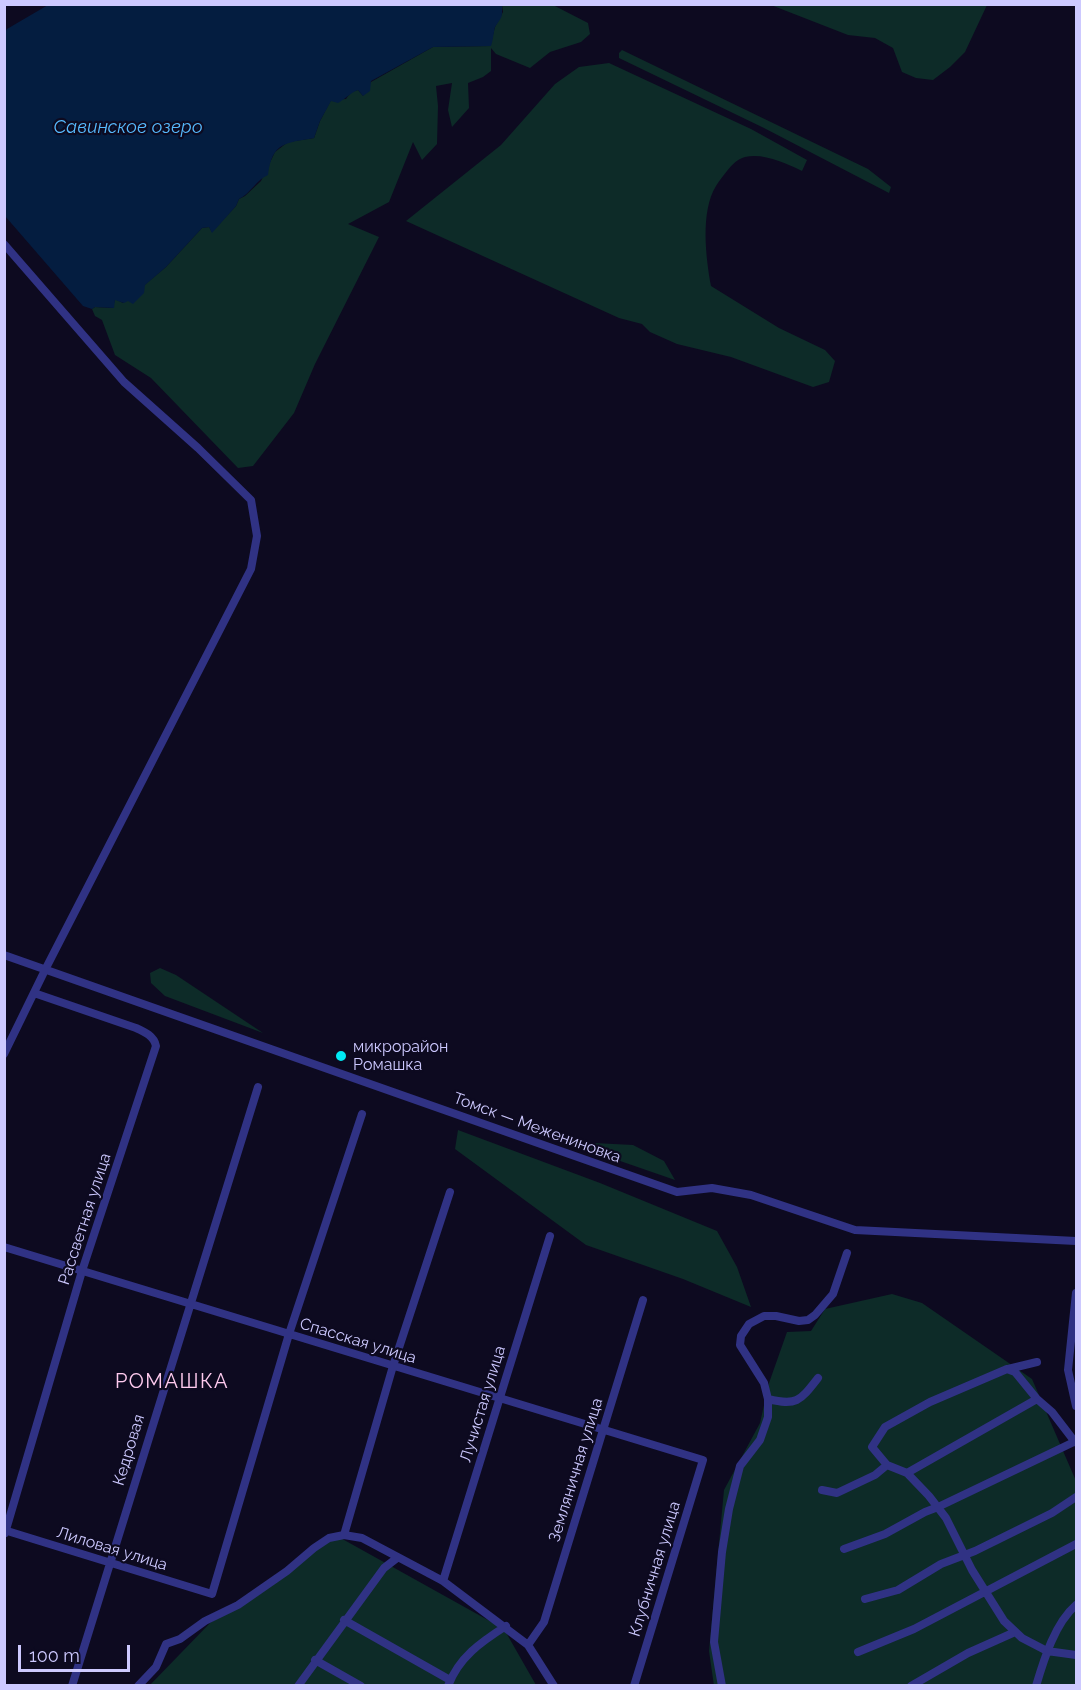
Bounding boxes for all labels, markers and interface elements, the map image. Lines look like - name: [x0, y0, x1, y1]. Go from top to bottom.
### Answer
- water label: Савинское озеро: [53, 117, 203, 139]
- place label: микрорайон Ромашка: [353, 1037, 448, 1075]
- marker: микрорайон Ромашка: [334, 1049, 348, 1063]
- street label: Томск — Межениновка: [451, 1089, 623, 1167]
- street label: Рассветная улица: [55, 1151, 115, 1287]
- street label: Спасская улица: [297, 1314, 419, 1368]
- street label: Лучистая улица: [456, 1343, 510, 1465]
- district label: РОМАШКА: [115, 1370, 229, 1394]
- street label: Земляничная улица: [545, 1396, 607, 1544]
- street label: Кедровая: [109, 1412, 149, 1488]
- street label: Клубничная улица: [625, 1499, 685, 1639]
- street label: Лиловая улица: [54, 1523, 170, 1575]
- scale bar: [21, 1633, 134, 1671]
- text: 100 m: [29, 1645, 80, 1666]

